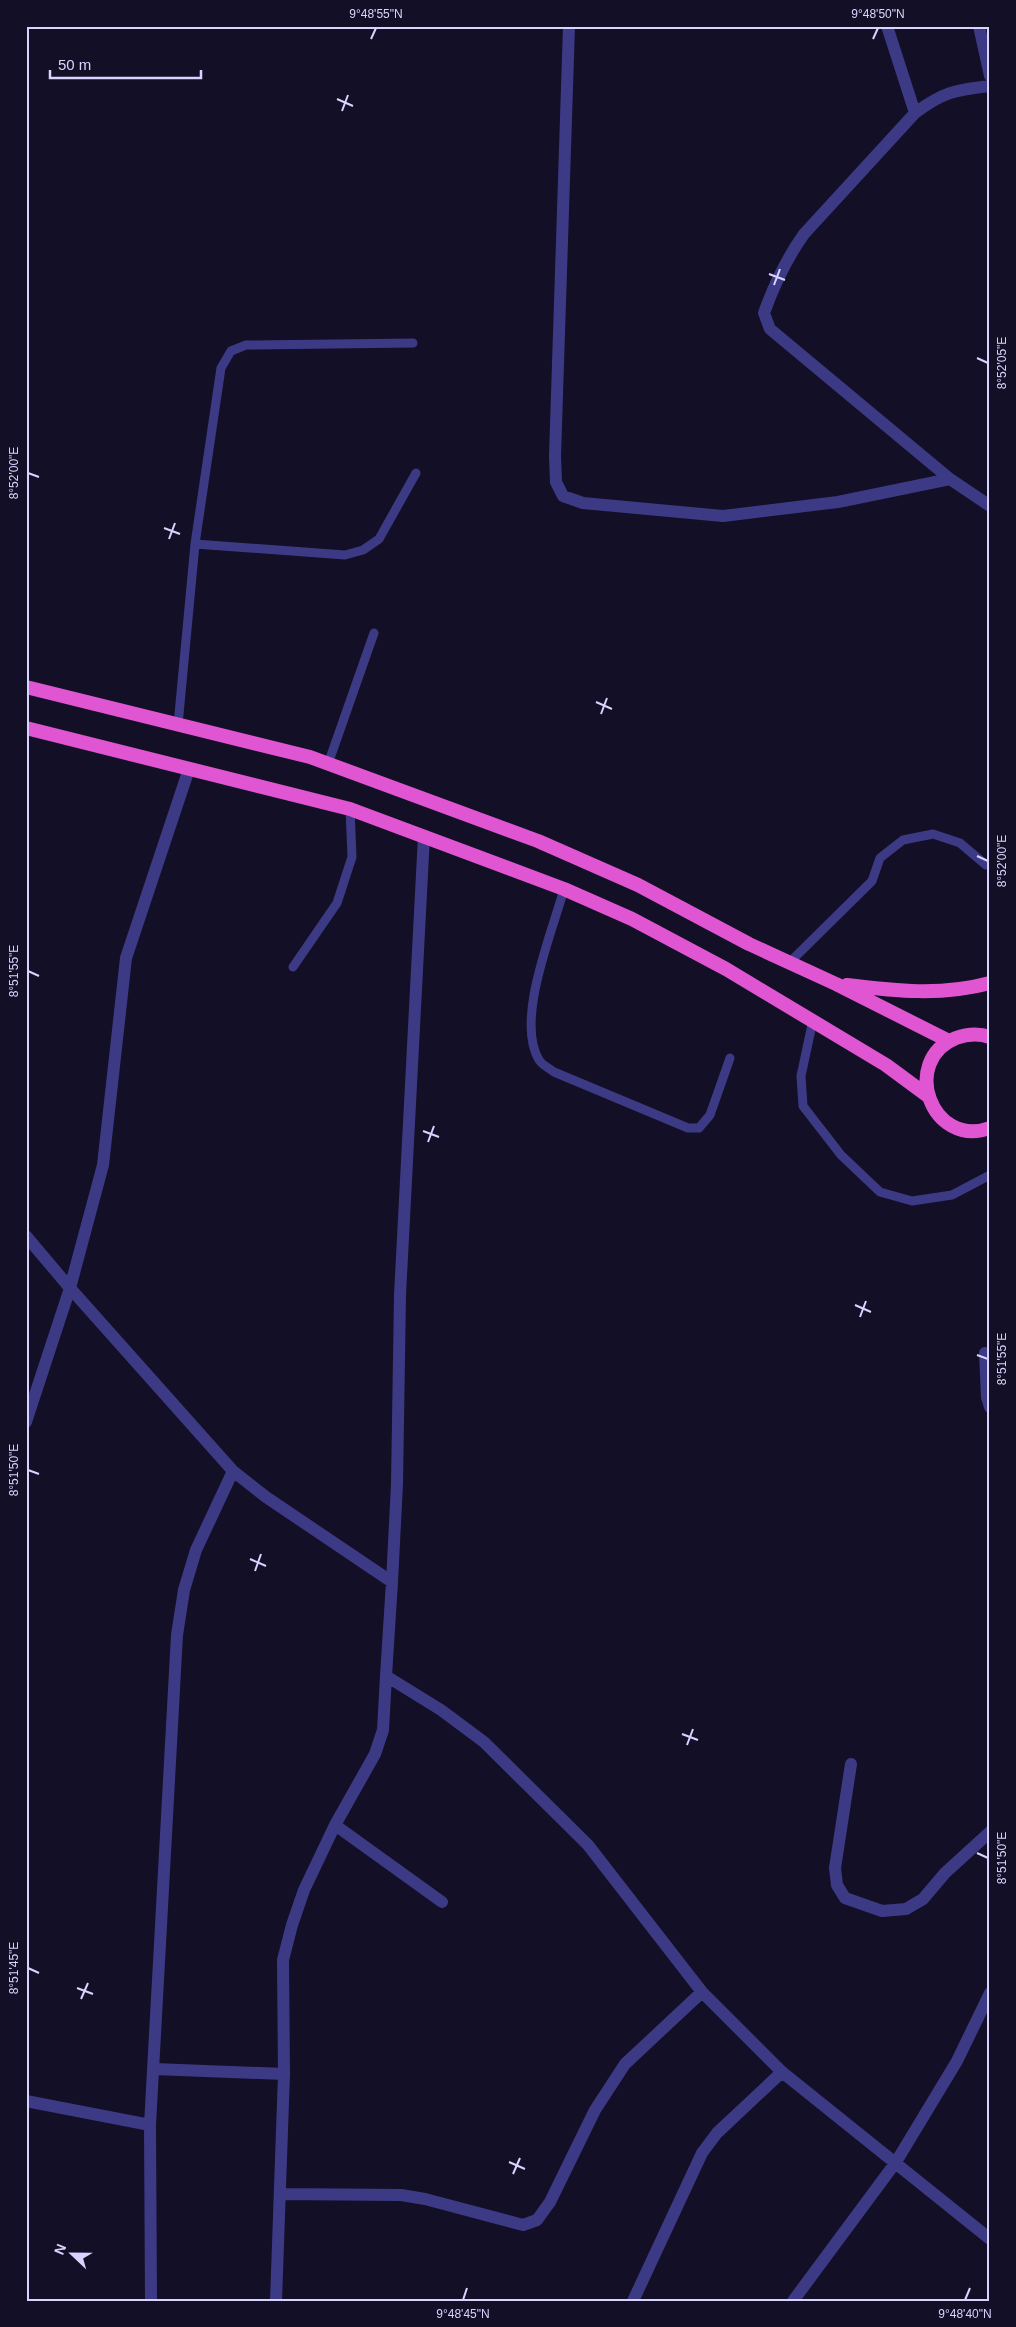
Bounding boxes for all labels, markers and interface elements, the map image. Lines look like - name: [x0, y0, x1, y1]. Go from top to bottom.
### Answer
- text: 9°48'55"N: [349, 7, 403, 21]
- text: 9°48'50"N: [851, 7, 905, 21]
- scale bar: [50, 48, 201, 80]
- text: 50 m: [58, 56, 91, 73]
- text: 8°52'05"E: [995, 337, 1009, 389]
- text: 8°52'00"E: [7, 447, 21, 499]
- text: 8°52'00"E: [995, 835, 1009, 887]
- text: 8°51'55"E: [7, 945, 21, 997]
- text: 8°51'55"E: [995, 1333, 1009, 1385]
- text: 8°51'50"E: [7, 1444, 21, 1496]
- text: 8°51'50"E: [995, 1832, 1009, 1884]
- text: 8°51'45"E: [7, 1942, 21, 1994]
- north arrow: [48, 2230, 98, 2280]
- text: N: [51, 2241, 69, 2257]
- text: 9°48'45"N: [436, 2307, 490, 2321]
- text: 9°48'40"N: [938, 2307, 992, 2321]

